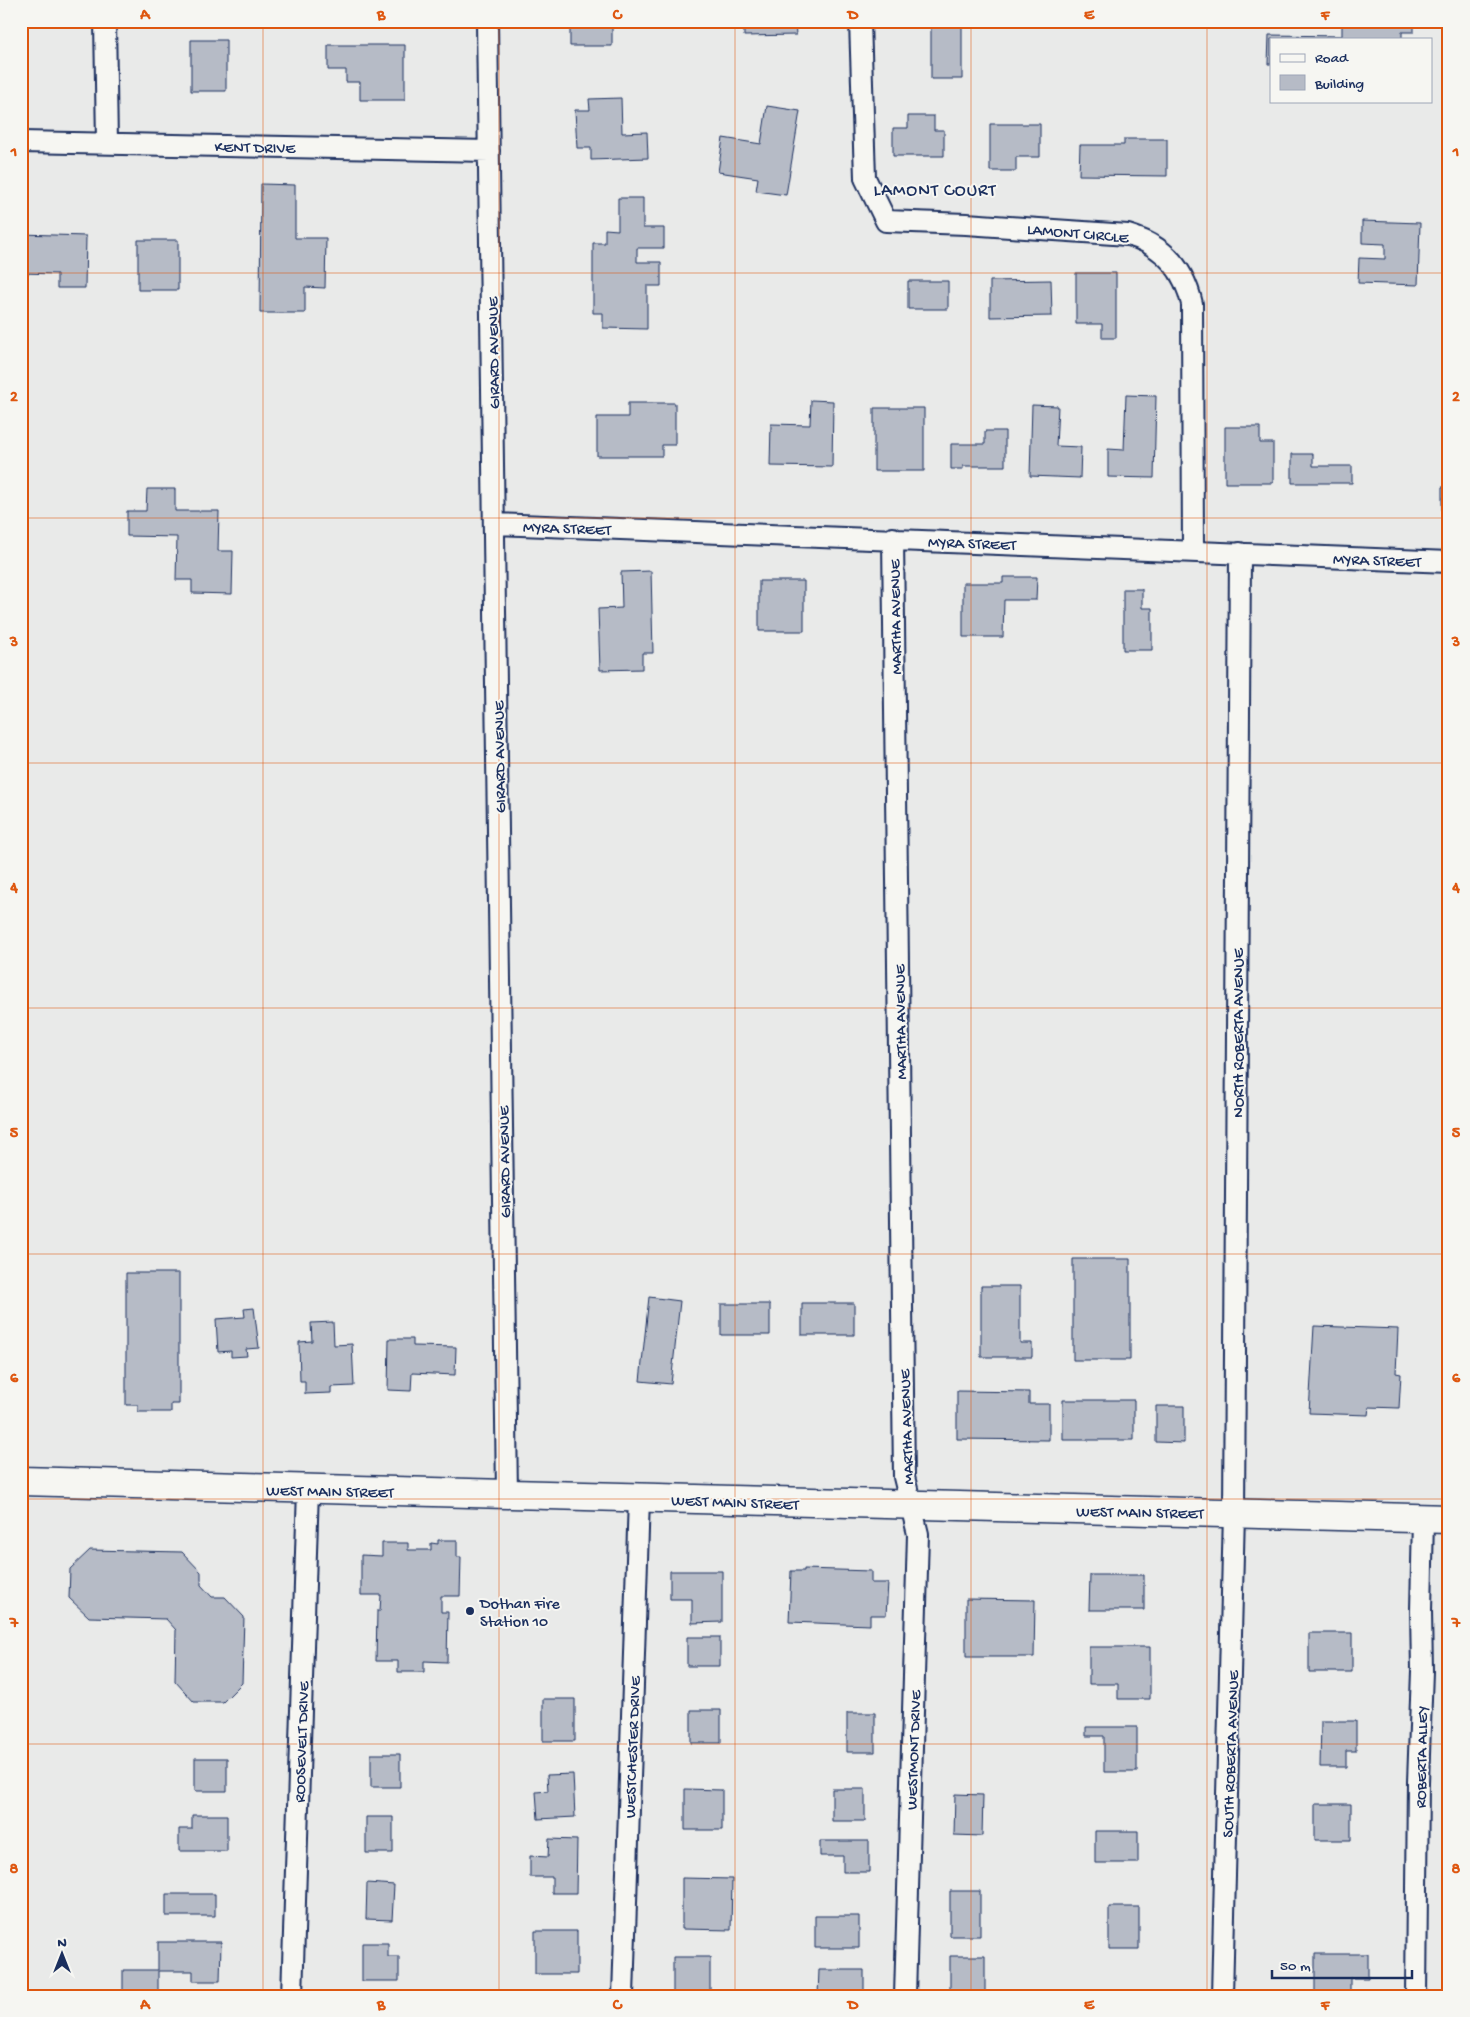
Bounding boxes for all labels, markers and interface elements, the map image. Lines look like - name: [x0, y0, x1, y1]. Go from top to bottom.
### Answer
- text: A: [139, 7, 151, 26]
- text: B: [376, 7, 386, 26]
- text: C: [612, 7, 623, 26]
- text: D: [846, 7, 859, 26]
- text: E: [1084, 7, 1095, 26]
- text: F: [1320, 7, 1331, 26]
- legend: [1270, 38, 1432, 102]
- text: Road: [1315, 50, 1349, 68]
- text: Building: [1314, 76, 1364, 94]
- street label: KENT DRIVE: [214, 139, 296, 160]
- text: 1: [10, 144, 17, 163]
- text: 1: [1452, 144, 1459, 163]
- district label: LAMONT COURT: [874, 181, 996, 202]
- street label: LAMONT CIRCLE: [1026, 222, 1130, 249]
- street label: GIRARD AVENUE: [485, 296, 506, 409]
- text: 2: [10, 389, 18, 408]
- text: 2: [1452, 389, 1460, 408]
- street label: MYRA STREET: [522, 519, 612, 542]
- street label: MYRA STREET: [927, 534, 1017, 557]
- street label: MYRA STREET: [1332, 551, 1422, 574]
- street label: MARTHA AVENUE: [887, 558, 908, 675]
- text: 3: [9, 634, 18, 653]
- text: 3: [1451, 634, 1460, 653]
- street label: GIRARD AVENUE: [491, 700, 512, 813]
- text: 4: [9, 880, 18, 899]
- text: 4: [1451, 880, 1460, 899]
- street label: NORTH ROBERTA AVENUE: [1231, 947, 1250, 1118]
- street label: MARTHA AVENUE: [892, 963, 913, 1080]
- street label: GIRARD AVENUE: [496, 1105, 517, 1218]
- text: 5: [10, 1125, 19, 1144]
- text: 5: [1452, 1125, 1461, 1144]
- street label: MARTHA AVENUE: [897, 1368, 920, 1485]
- text: 6: [10, 1370, 19, 1389]
- text: 6: [1452, 1370, 1461, 1389]
- street label: WEST MAIN STREET: [266, 1483, 395, 1504]
- street label: WEST MAIN STREET: [671, 1493, 800, 1516]
- street label: WEST MAIN STREET: [1076, 1504, 1205, 1525]
- place label: Dothan Fire Station 10: [479, 1596, 560, 1633]
- marker: Dothan Fire Station 10: [464, 1605, 476, 1617]
- text: 7: [9, 1615, 19, 1634]
- text: 7: [1451, 1615, 1461, 1634]
- street label: SOUTH ROBERTA AVENUE: [1220, 1669, 1245, 1838]
- street label: WESTCHESTER DRIVE: [623, 1675, 647, 1818]
- street label: ROOSEVELT DRIVE: [292, 1680, 315, 1803]
- street label: WESTMONT DRIVE: [904, 1689, 927, 1810]
- street label: ROBERTA ALLEY: [1413, 1706, 1434, 1808]
- text: 8: [10, 1861, 19, 1880]
- text: 8: [1452, 1861, 1461, 1880]
- north arrow: [38, 1930, 88, 1980]
- text: N: [57, 1935, 67, 1952]
- scale bar: [1272, 1947, 1412, 1979]
- text: 50 m: [1280, 1958, 1311, 1976]
- text: A: [139, 1997, 151, 2016]
- text: B: [376, 1997, 386, 2016]
- text: C: [612, 1997, 623, 2016]
- text: D: [846, 1997, 859, 2016]
- text: E: [1084, 1997, 1095, 2016]
- text: F: [1320, 1997, 1331, 2016]

